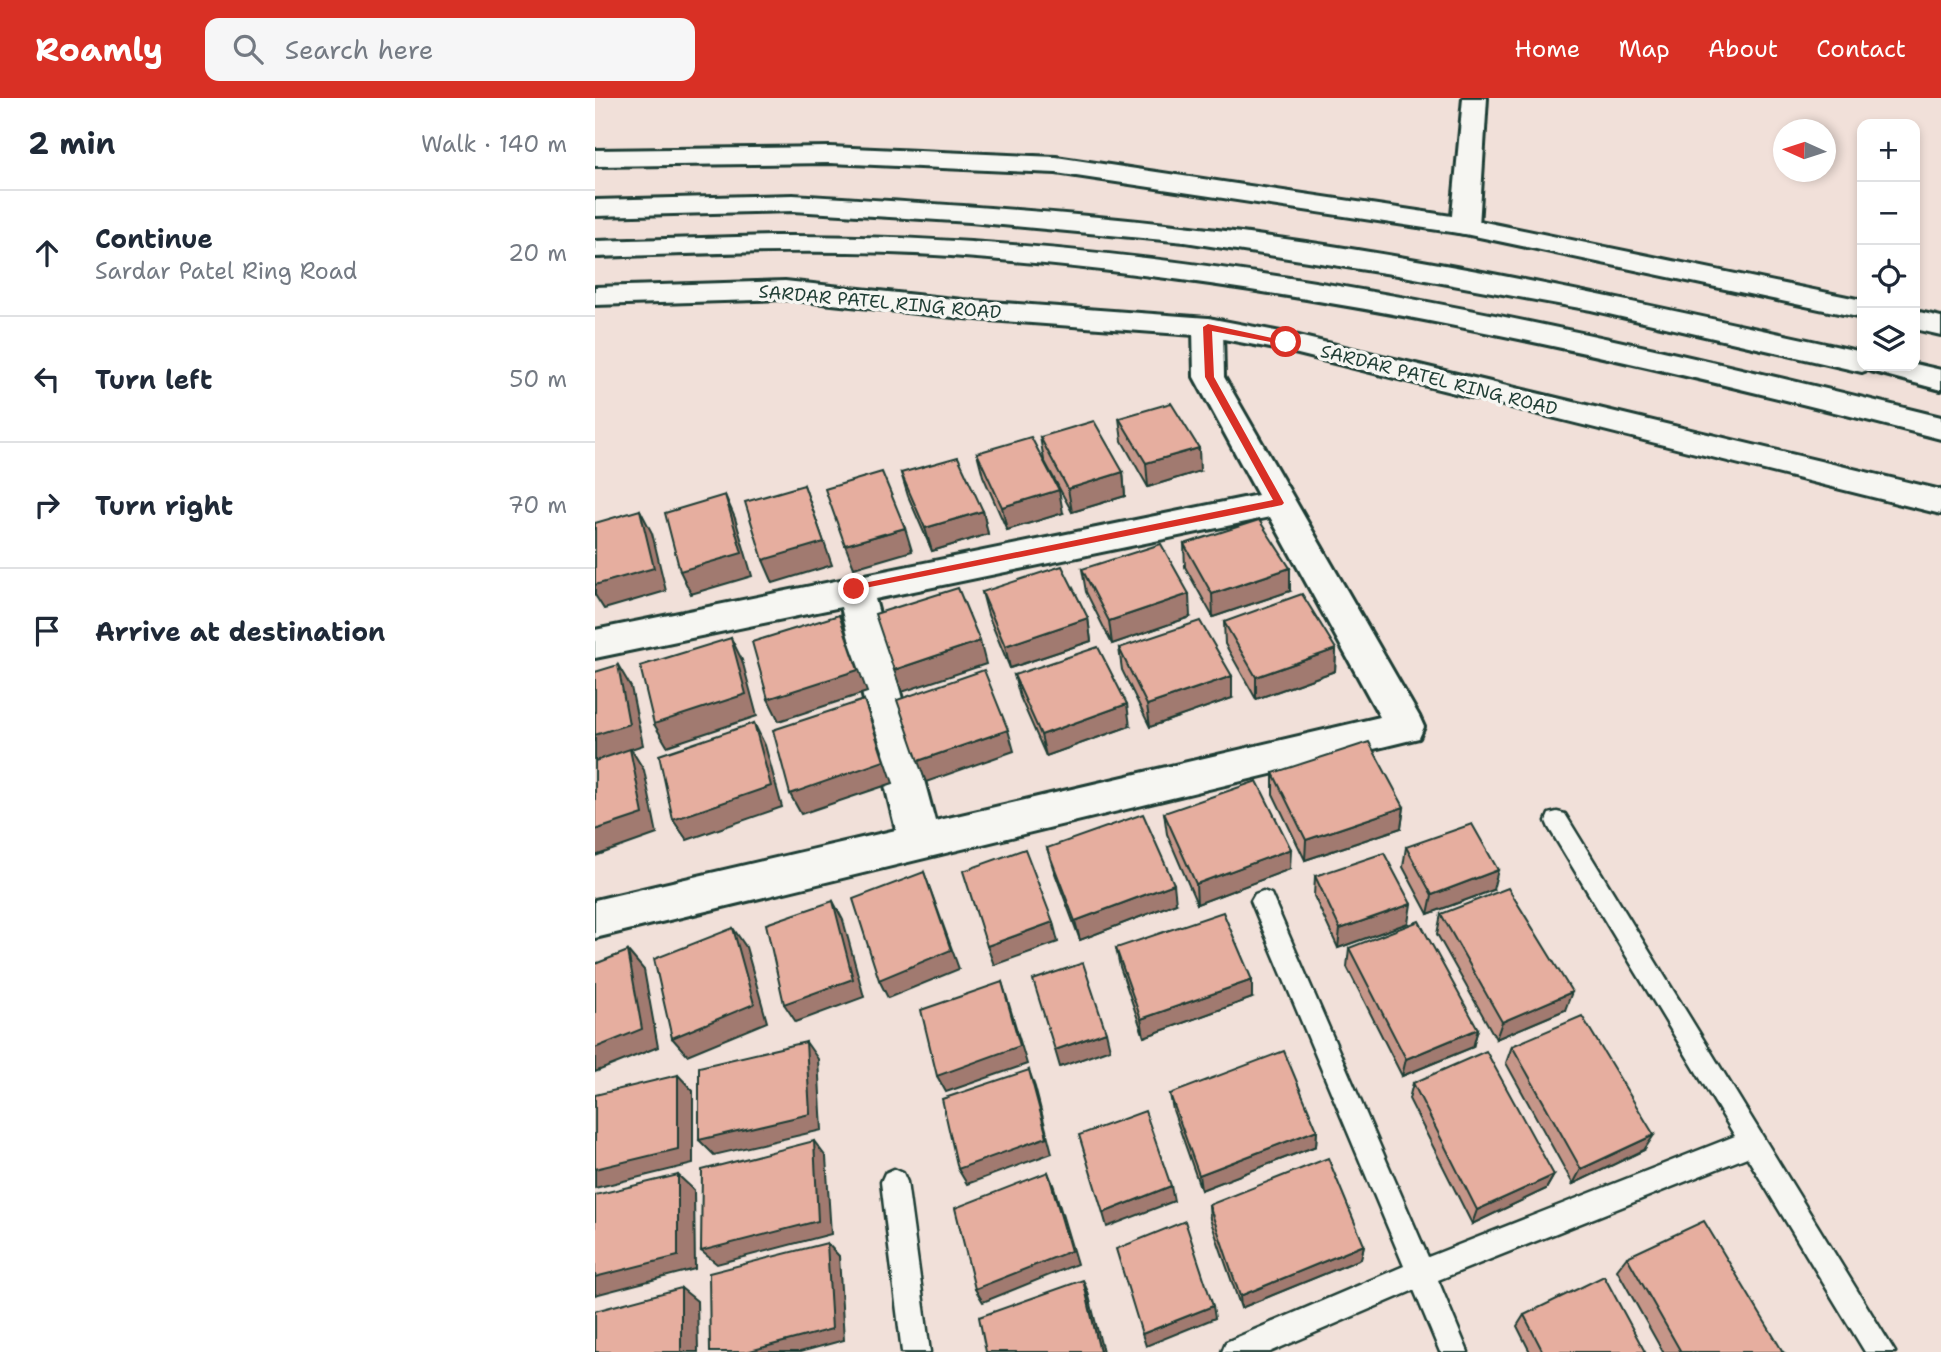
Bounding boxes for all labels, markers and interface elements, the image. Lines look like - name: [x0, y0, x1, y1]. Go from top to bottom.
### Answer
- search box: [205, 18, 695, 81]
- text: Roamly: [35, 27, 163, 72]
- icon: search: [229, 30, 267, 68]
- text: Search here: [285, 32, 433, 67]
- text: Home: [1514, 33, 1580, 65]
- text: Map: [1618, 33, 1670, 65]
- text: About: [1708, 33, 1778, 65]
- text: Contact: [1816, 33, 1906, 65]
- north arrow: [1773, 119, 1836, 182]
- map controls: [1857, 119, 1920, 371]
- button: +: [1857, 119, 1920, 182]
- text: 2 min: [28, 123, 115, 164]
- text: Walk · 140 m: [421, 129, 567, 159]
- button: −: [1857, 182, 1920, 245]
- text: Continue: [95, 221, 213, 256]
- icon: ahead: [28, 234, 66, 272]
- text: 20 m: [508, 238, 567, 268]
- button: locate: [1857, 245, 1920, 308]
- text: Sardar Patel Ring Road: [95, 256, 357, 286]
- street label: SARDAR PATEL RING ROAD: [758, 279, 1002, 325]
- button: layers: [1857, 308, 1920, 371]
- route start: [1270, 326, 1301, 357]
- street label: SARDAR PATEL RING ROAD: [1318, 339, 1560, 421]
- icon: left: [28, 360, 66, 398]
- text: Turn left: [95, 362, 212, 397]
- text: 50 m: [509, 364, 567, 394]
- icon: right: [28, 486, 66, 524]
- text: Turn right: [95, 488, 233, 523]
- text: 70 m: [508, 490, 567, 520]
- route end: [838, 573, 869, 604]
- icon: arrive: [28, 612, 66, 650]
- text: Arrive at destination: [95, 614, 385, 649]

